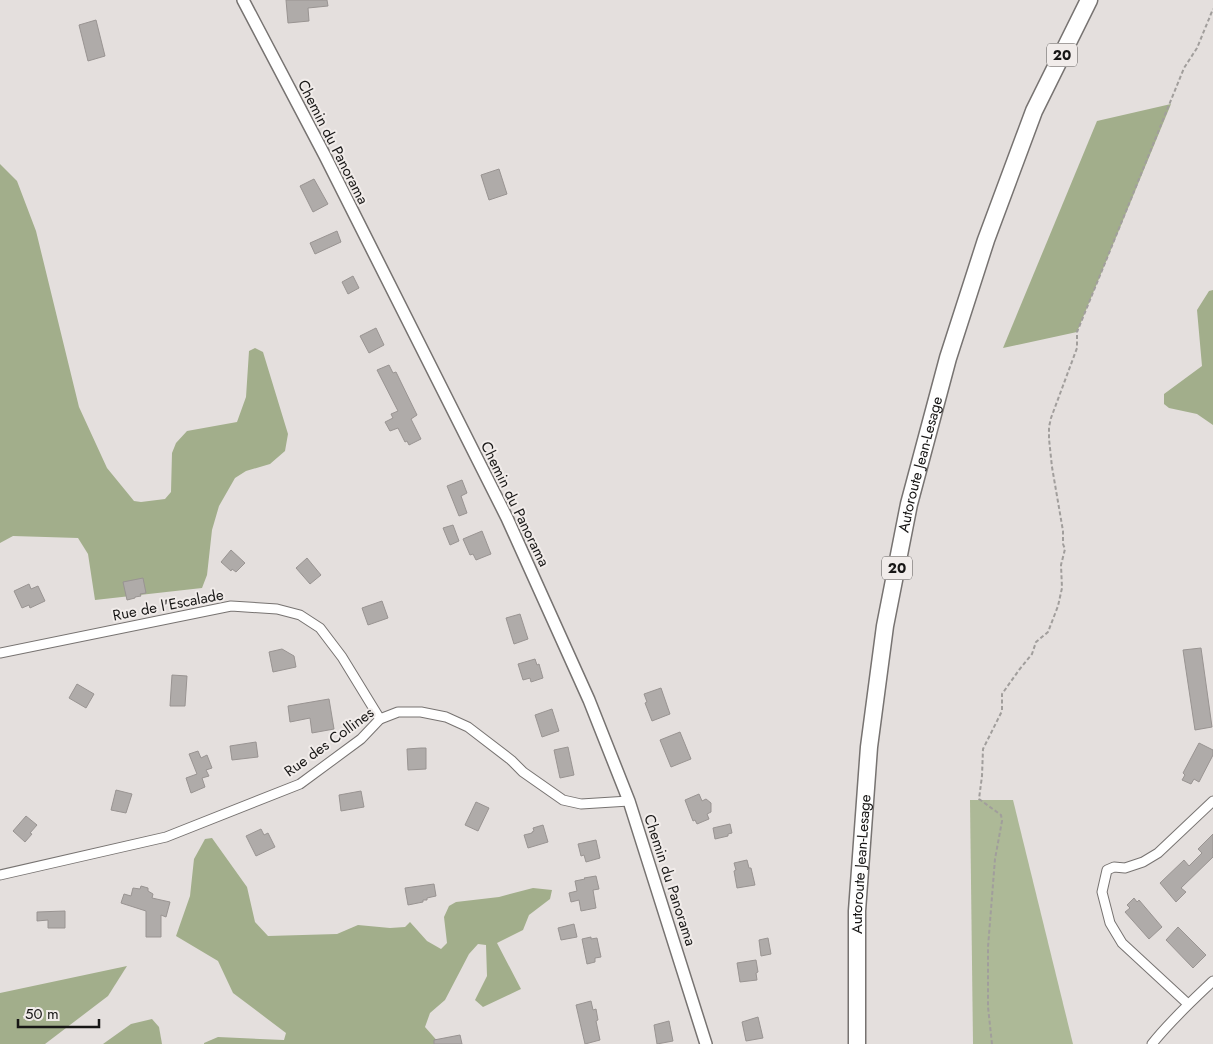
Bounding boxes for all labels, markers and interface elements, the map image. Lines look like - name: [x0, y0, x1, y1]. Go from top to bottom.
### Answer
- road number: 20: [1047, 44, 1077, 66]
- street label: Chemin du Panorama: [292, 76, 374, 208]
- street label: Autoroute Jean-Lesage: [893, 394, 948, 534]
- street label: Chemin du Panorama: [475, 438, 555, 570]
- road number: 20: [882, 556, 912, 580]
- street label: Rue de l'Escalade: [111, 583, 226, 627]
- street label: Rue des Collines: [280, 702, 378, 782]
- street label: Autoroute Jean-Lesage: [846, 793, 877, 934]
- street label: Chemin du Panorama: [638, 811, 702, 949]
- scale bar: [18, 996, 99, 1028]
- text: 50 m: [25, 1003, 59, 1025]

